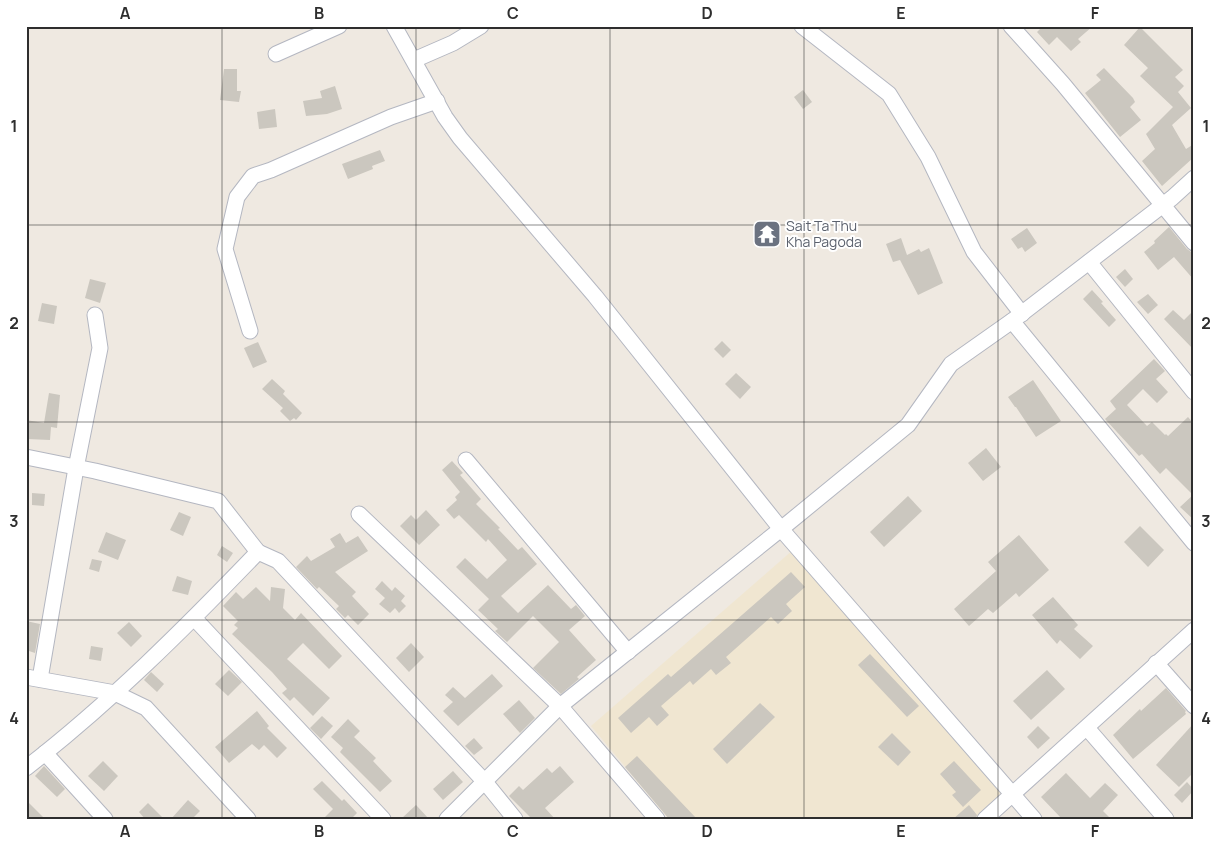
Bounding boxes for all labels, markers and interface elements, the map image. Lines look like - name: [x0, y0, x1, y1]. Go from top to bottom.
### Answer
- text: A: [120, 2, 131, 24]
- text: B: [314, 2, 324, 24]
- text: C: [507, 2, 519, 24]
- text: D: [701, 2, 713, 24]
- text: E: [896, 2, 906, 24]
- text: F: [1091, 2, 1100, 24]
- text: 1: [10, 115, 18, 137]
- text: 1: [1202, 115, 1210, 137]
- place label: Sait Ta Thu Kha Pagoda: [786, 216, 862, 251]
- temple icon: Sait Ta Thu Kha Pagoda: [752, 219, 782, 249]
- text: 2: [9, 312, 19, 334]
- text: 2: [1201, 312, 1211, 334]
- text: 3: [9, 510, 19, 532]
- text: 3: [1201, 510, 1211, 532]
- text: 4: [9, 707, 19, 729]
- text: 4: [1201, 707, 1211, 729]
- text: A: [120, 820, 131, 842]
- text: B: [314, 820, 324, 842]
- text: C: [507, 820, 519, 842]
- text: D: [701, 820, 713, 842]
- text: E: [896, 820, 906, 842]
- text: F: [1091, 820, 1100, 842]

